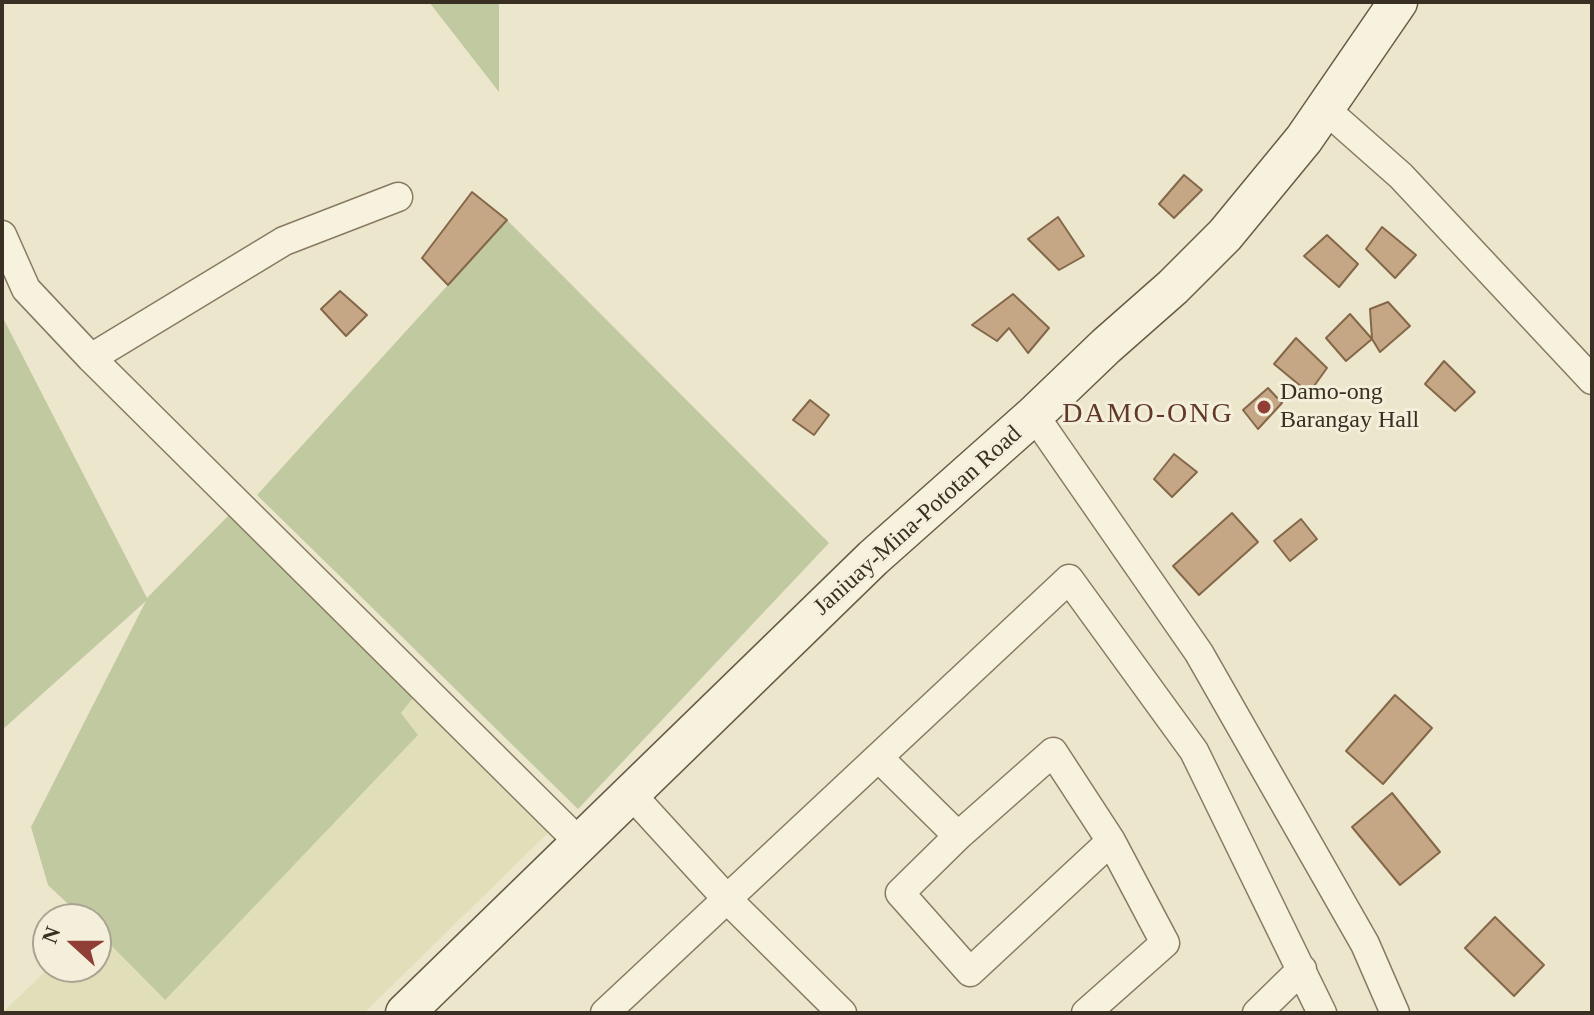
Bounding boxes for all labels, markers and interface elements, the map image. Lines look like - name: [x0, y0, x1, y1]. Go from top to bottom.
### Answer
- place label: Damo-ong Barangay Hall: [1280, 379, 1419, 435]
- district label: DAMO-ONG: [1062, 398, 1234, 432]
- marker: Damo-ong Barangay Hall: [1255, 398, 1273, 416]
- street label: Janiuay-Mina-Pototan Road: [808, 420, 1028, 622]
- north arrow: [32, 903, 112, 983]
- text: N: [36, 923, 66, 947]

